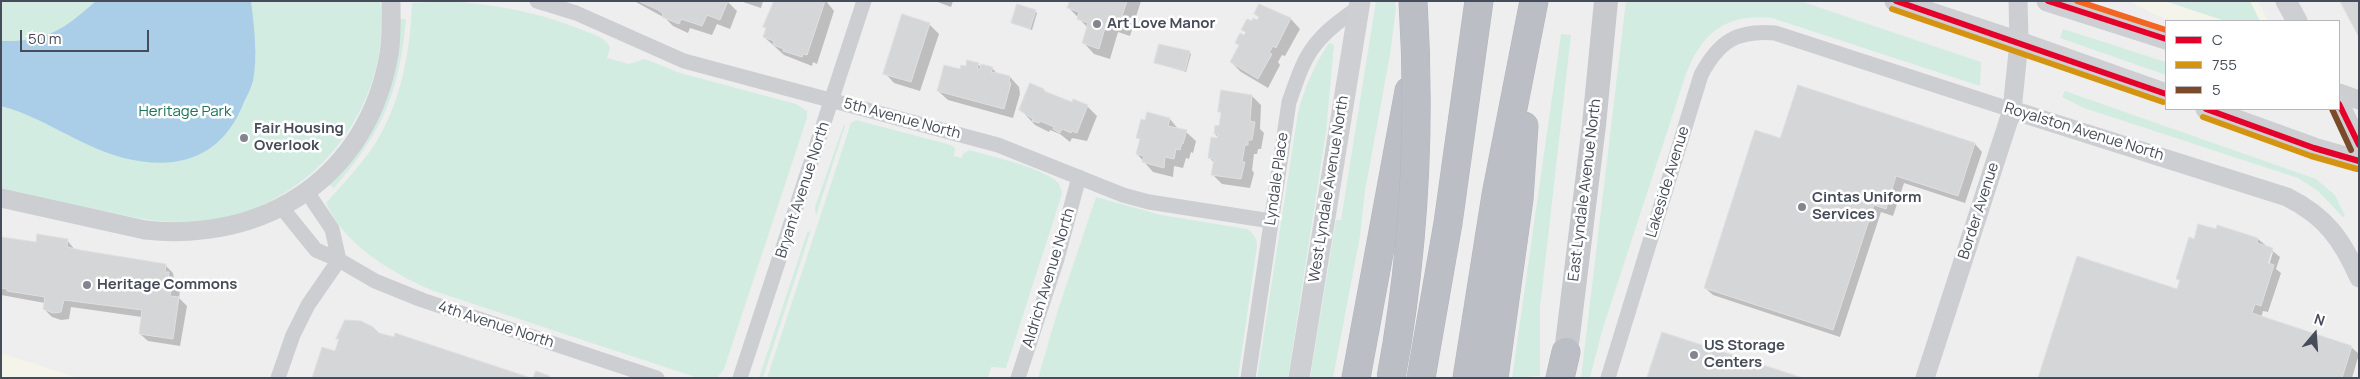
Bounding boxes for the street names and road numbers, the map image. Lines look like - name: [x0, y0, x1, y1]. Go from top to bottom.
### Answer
- street label: West Lyndale Avenue North: [1305, 94, 1353, 284]
- street label: 5th Avenue North: [842, 95, 962, 143]
- street label: East Lyndale Avenue North: [1565, 98, 1605, 282]
- street label: Royalston Avenue North: [2002, 99, 2166, 165]
- street label: Bryant Avenue North: [772, 120, 834, 260]
- street label: Lakeside Avenue: [1643, 124, 1693, 240]
- street label: Lyndale Place: [1262, 131, 1292, 227]
- street label: Border Avenue: [1955, 160, 2003, 262]
- street label: Aldrich Avenue North: [1019, 206, 1079, 350]
- street label: 4th Avenue North: [436, 298, 556, 352]

